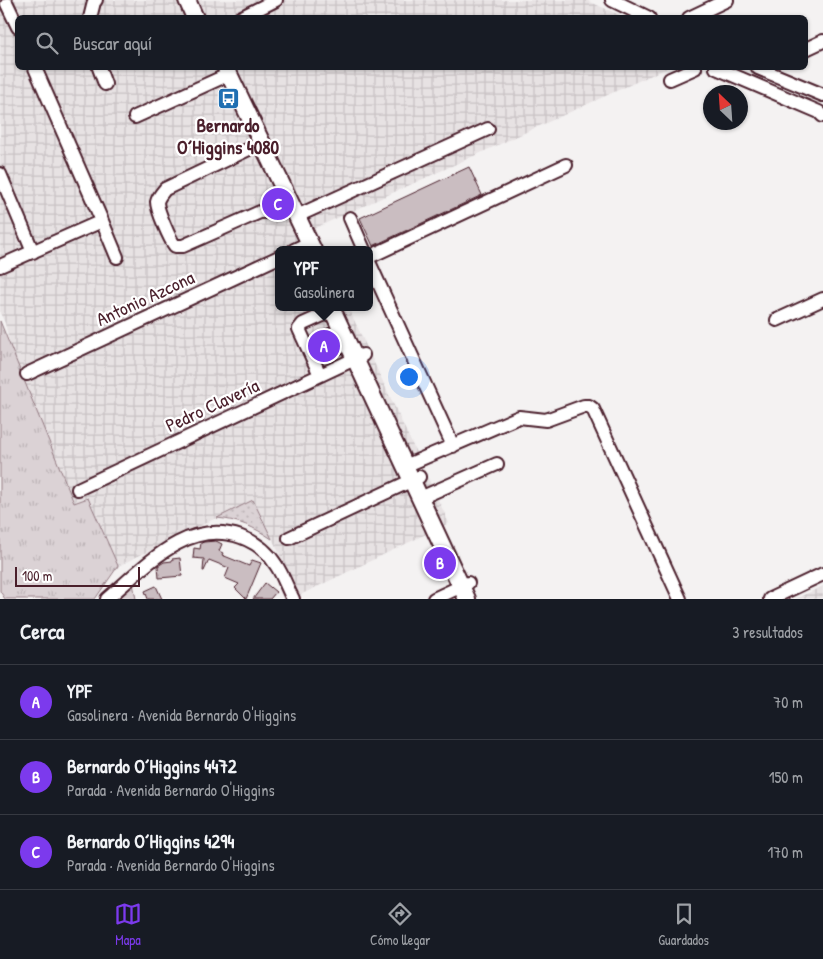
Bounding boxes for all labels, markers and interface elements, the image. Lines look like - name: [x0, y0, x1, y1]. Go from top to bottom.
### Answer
- search box: [15, 15, 808, 70]
- icon: search: [33, 29, 61, 57]
- text: Buscar aquí: [73, 30, 152, 56]
- north arrow: [703, 85, 748, 130]
- bus stop icon: Bernardo O´Higgins 4080: [216, 87, 240, 111]
- place label: Bernardo O´Higgins 4080: [177, 112, 280, 161]
- pin: C: [262, 185, 294, 223]
- popup: [275, 246, 373, 311]
- text: YPF: [294, 255, 318, 281]
- street label: Antonio Azcona: [92, 264, 199, 332]
- text: Gasolinera: [294, 281, 354, 303]
- pin: A: [308, 327, 340, 365]
- your location: [396, 364, 422, 390]
- street label: Pedro Clavería: [161, 372, 264, 438]
- pin: B: [424, 544, 456, 582]
- scale bar: [15, 564, 140, 587]
- text: 100 m: [22, 566, 52, 585]
- text: Cerca: [20, 617, 64, 646]
- text: 3 resultados: [732, 621, 803, 643]
- text: YPF: [67, 678, 92, 704]
- text: A: [32, 691, 40, 713]
- text: 70 m: [773, 691, 803, 713]
- text: Gasolinera · Avenida Bernardo O'Higgins: [67, 704, 296, 726]
- text: Bernardo O´Higgins 4472: [67, 753, 237, 779]
- text: B: [32, 766, 40, 788]
- text: 150 m: [769, 766, 803, 788]
- text: Parada · Avenida Bernardo O'Higgins: [67, 779, 275, 801]
- text: Bernardo O´Higgins 4294: [67, 828, 234, 854]
- text: C: [32, 841, 40, 863]
- text: 170 m: [768, 841, 803, 863]
- text: Parada · Avenida Bernardo O'Higgins: [67, 854, 275, 876]
- tab: Mapa: [114, 900, 142, 949]
- tab: Cómo llegar: [370, 900, 430, 949]
- tab: Guardados: [658, 900, 709, 949]

